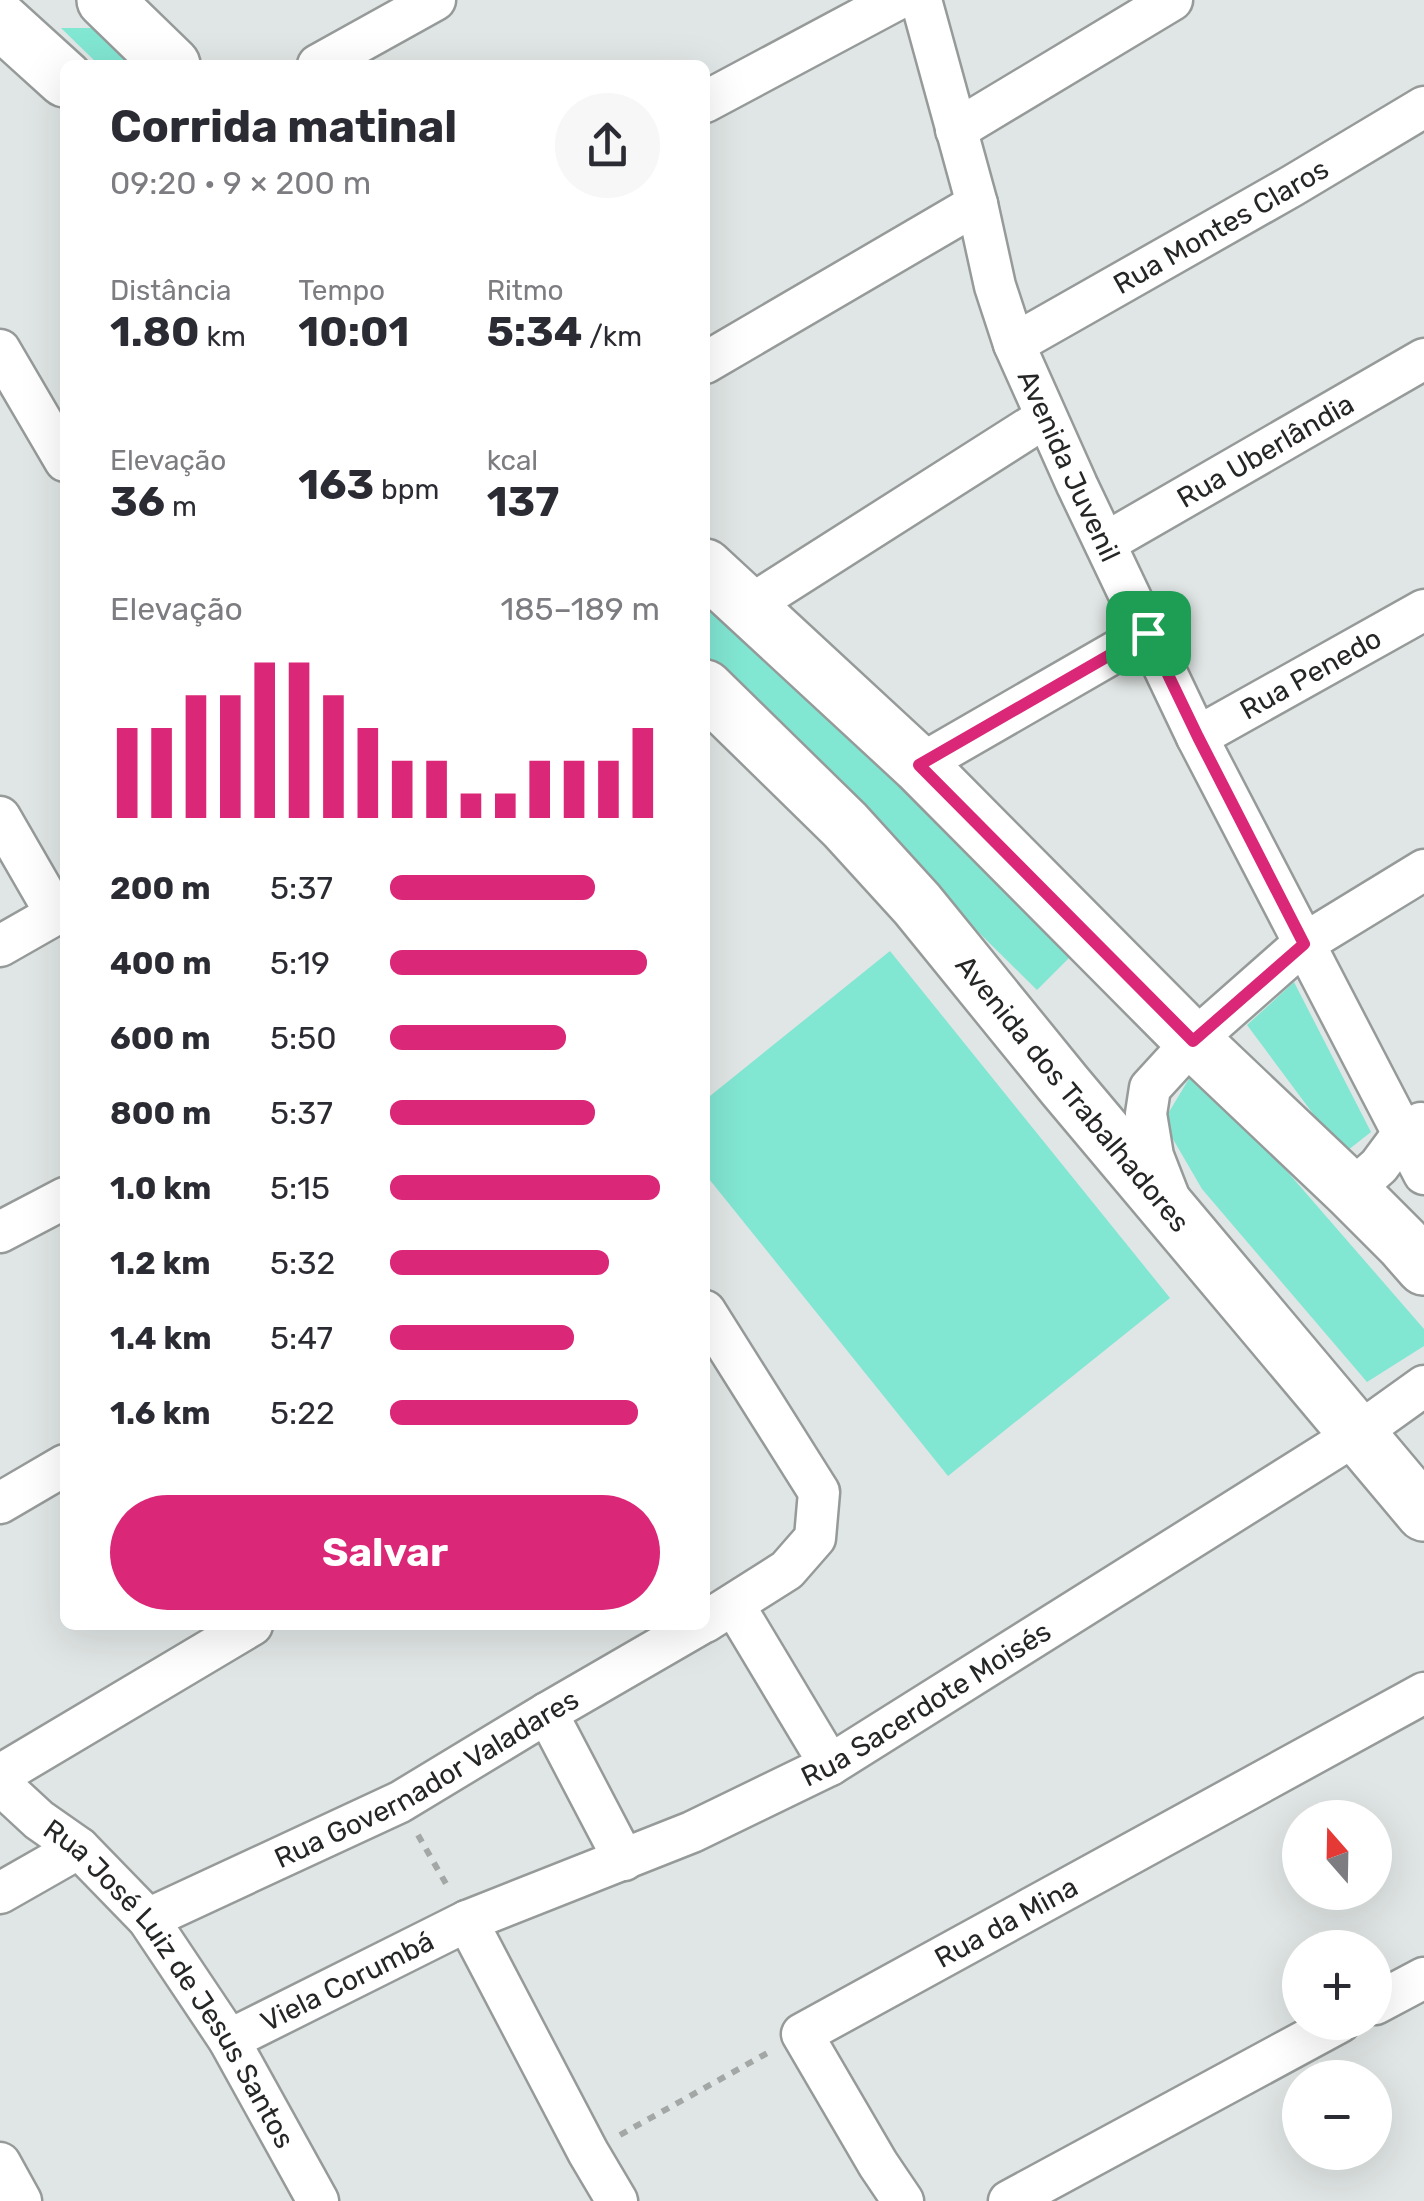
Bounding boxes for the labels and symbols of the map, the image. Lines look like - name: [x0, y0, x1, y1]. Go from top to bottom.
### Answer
- street label: Rua Montes Claros: [1108, 152, 1334, 301]
- street label: Avenida Juvenil: [1011, 365, 1127, 567]
- street label: Rua Uberlândia: [1171, 387, 1359, 514]
- pin: [1106, 591, 1191, 676]
- street label: Rua Penedo: [1234, 621, 1387, 726]
- street label: Avenida dos Trabalhadores: [949, 948, 1197, 1238]
- street label: Rua Sacerdote Moisés: [796, 1614, 1057, 1793]
- street label: Rua Governador Valadares: [269, 1682, 584, 1875]
- north arrow: [1282, 1800, 1392, 1910]
- street label: Rua José Luiz de Jesus Santos: [38, 1812, 302, 2154]
- street label: Rua da Mina: [929, 1870, 1083, 1975]
- street label: Viela Corumbá: [255, 1924, 439, 2038]

